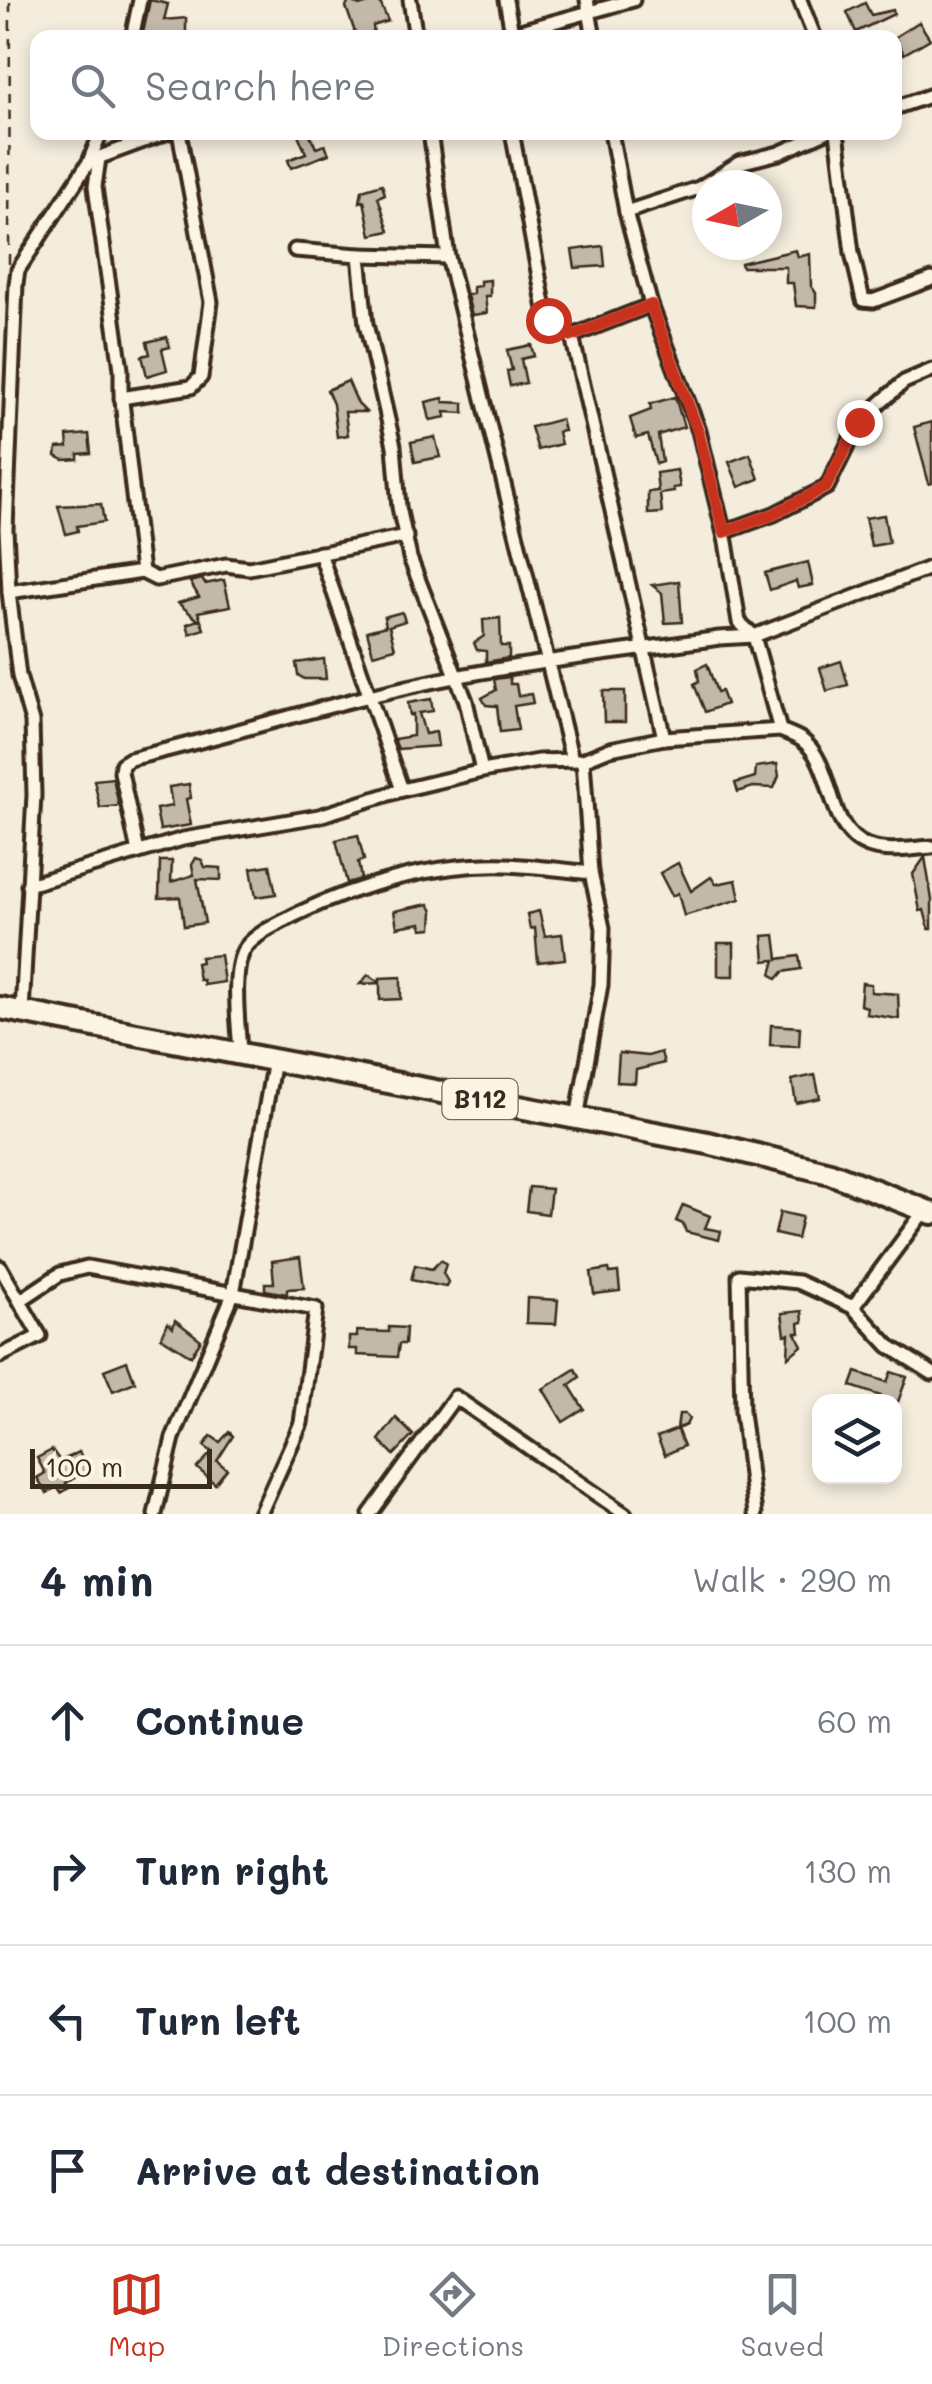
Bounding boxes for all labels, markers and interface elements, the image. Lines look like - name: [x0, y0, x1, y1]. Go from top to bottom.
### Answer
- search box: [30, 30, 902, 140]
- icon: search: [65, 58, 120, 113]
- text: Search here: [145, 60, 376, 110]
- north arrow: [692, 170, 782, 260]
- route start: [526, 298, 572, 344]
- route end: [837, 400, 883, 446]
- road number: B112: [442, 1079, 518, 1119]
- map controls: [812, 1394, 902, 1484]
- button: layers: [812, 1394, 902, 1484]
- scale bar: [30, 1444, 212, 1488]
- text: 100 m: [45, 1448, 123, 1484]
- text: 4 min: [40, 1552, 153, 1607]
- text: Walk · 290 m: [692, 1558, 892, 1600]
- icon: ahead: [40, 1693, 95, 1748]
- text: Continue: [135, 1695, 304, 1745]
- text: 60 m: [817, 1699, 892, 1741]
- icon: right: [40, 1843, 95, 1898]
- text: Turn right: [135, 1845, 329, 1895]
- text: 130 m: [803, 1849, 892, 1891]
- icon: left: [40, 1993, 95, 2048]
- text: Turn left: [135, 1995, 301, 2045]
- text: 100 m: [802, 1999, 892, 2041]
- icon: arrive: [40, 2143, 95, 2198]
- text: Arrive at destination: [135, 2145, 540, 2195]
- tab: Map: [108, 2267, 165, 2363]
- tab: Directions: [382, 2267, 524, 2363]
- tab: Saved: [741, 2267, 824, 2363]

